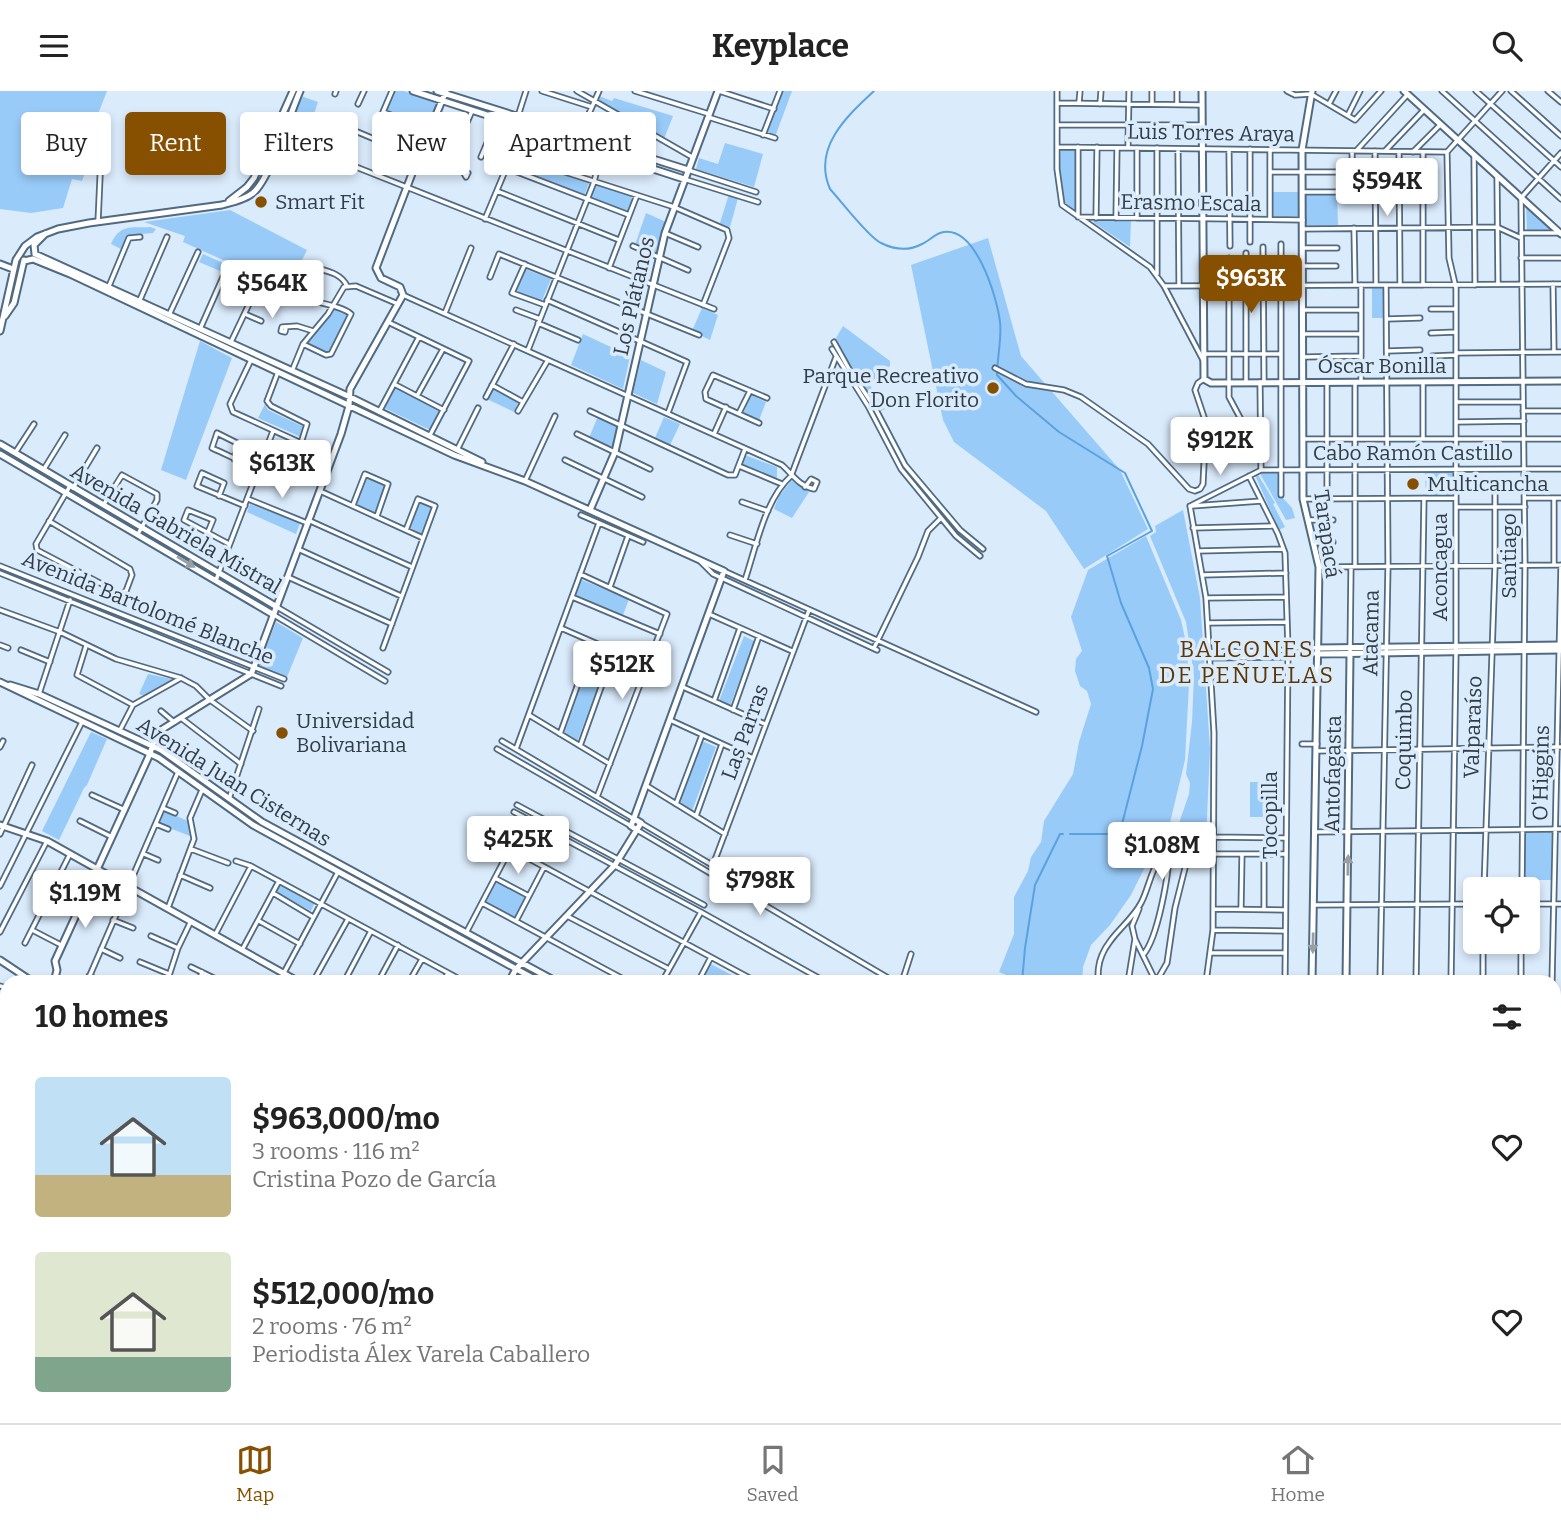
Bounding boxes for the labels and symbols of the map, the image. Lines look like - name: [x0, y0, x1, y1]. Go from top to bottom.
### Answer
- street label: Luis Torres Araya: [1127, 119, 1296, 147]
- pin: $594K: [1338, 159, 1436, 218]
- place label: Smart Fit: [275, 189, 365, 215]
- street label: Erasmo Escala: [1120, 189, 1262, 217]
- marker: Smart Fit: [253, 194, 269, 210]
- street label: Los Plátanos: [608, 234, 660, 358]
- pin: $963K: [1202, 255, 1300, 315]
- pin: $564K: [223, 261, 321, 320]
- street label: Óscar Bonilla: [1317, 353, 1447, 379]
- place label: Parque Recreativo Don Florito: [803, 363, 979, 413]
- marker: Parque Recreativo Don Florito: [985, 380, 1001, 396]
- pin: $912K: [1171, 417, 1269, 477]
- street label: Cabo Ramón Castillo: [1313, 440, 1513, 466]
- pin: $613K: [233, 441, 331, 500]
- street label: Avenida Gabriela Mistral: [66, 458, 286, 600]
- place label: Multicancha: [1427, 471, 1549, 497]
- marker: Multicancha: [1405, 476, 1421, 492]
- street label: Tarapacá: [1308, 488, 1346, 580]
- street label: Aconcagua: [1427, 512, 1453, 621]
- street label: Santiago: [1496, 513, 1522, 599]
- street label: Avenida Bartolomé Blanche: [18, 546, 278, 670]
- one-way arrow: [176, 556, 195, 569]
- street label: Atacama: [1357, 589, 1385, 676]
- district label: BALCONES DE PEÑUELAS: [1159, 635, 1335, 689]
- pin: $512K: [573, 641, 671, 701]
- street label: Valparaíso: [1458, 675, 1488, 779]
- street label: Las Parras: [716, 681, 774, 783]
- street label: Coquimbo: [1390, 689, 1418, 791]
- place label: Universidad Bolivariana: [296, 708, 414, 758]
- street label: Avenida Juan Cisternas: [132, 712, 336, 852]
- street label: Antofagasta: [1319, 714, 1347, 833]
- marker: Universidad Bolivariana: [274, 725, 290, 741]
- street label: O'Higgins: [1527, 725, 1555, 821]
- street label: Tocopilla: [1257, 771, 1283, 859]
- pin: $425K: [469, 817, 567, 876]
- pin: $1.08M: [1105, 823, 1219, 882]
- one-way arrow: [1342, 853, 1354, 875]
- pin: $798K: [711, 857, 809, 917]
- pin: $1.19M: [28, 871, 142, 930]
- one-way arrow: [1307, 932, 1318, 954]

